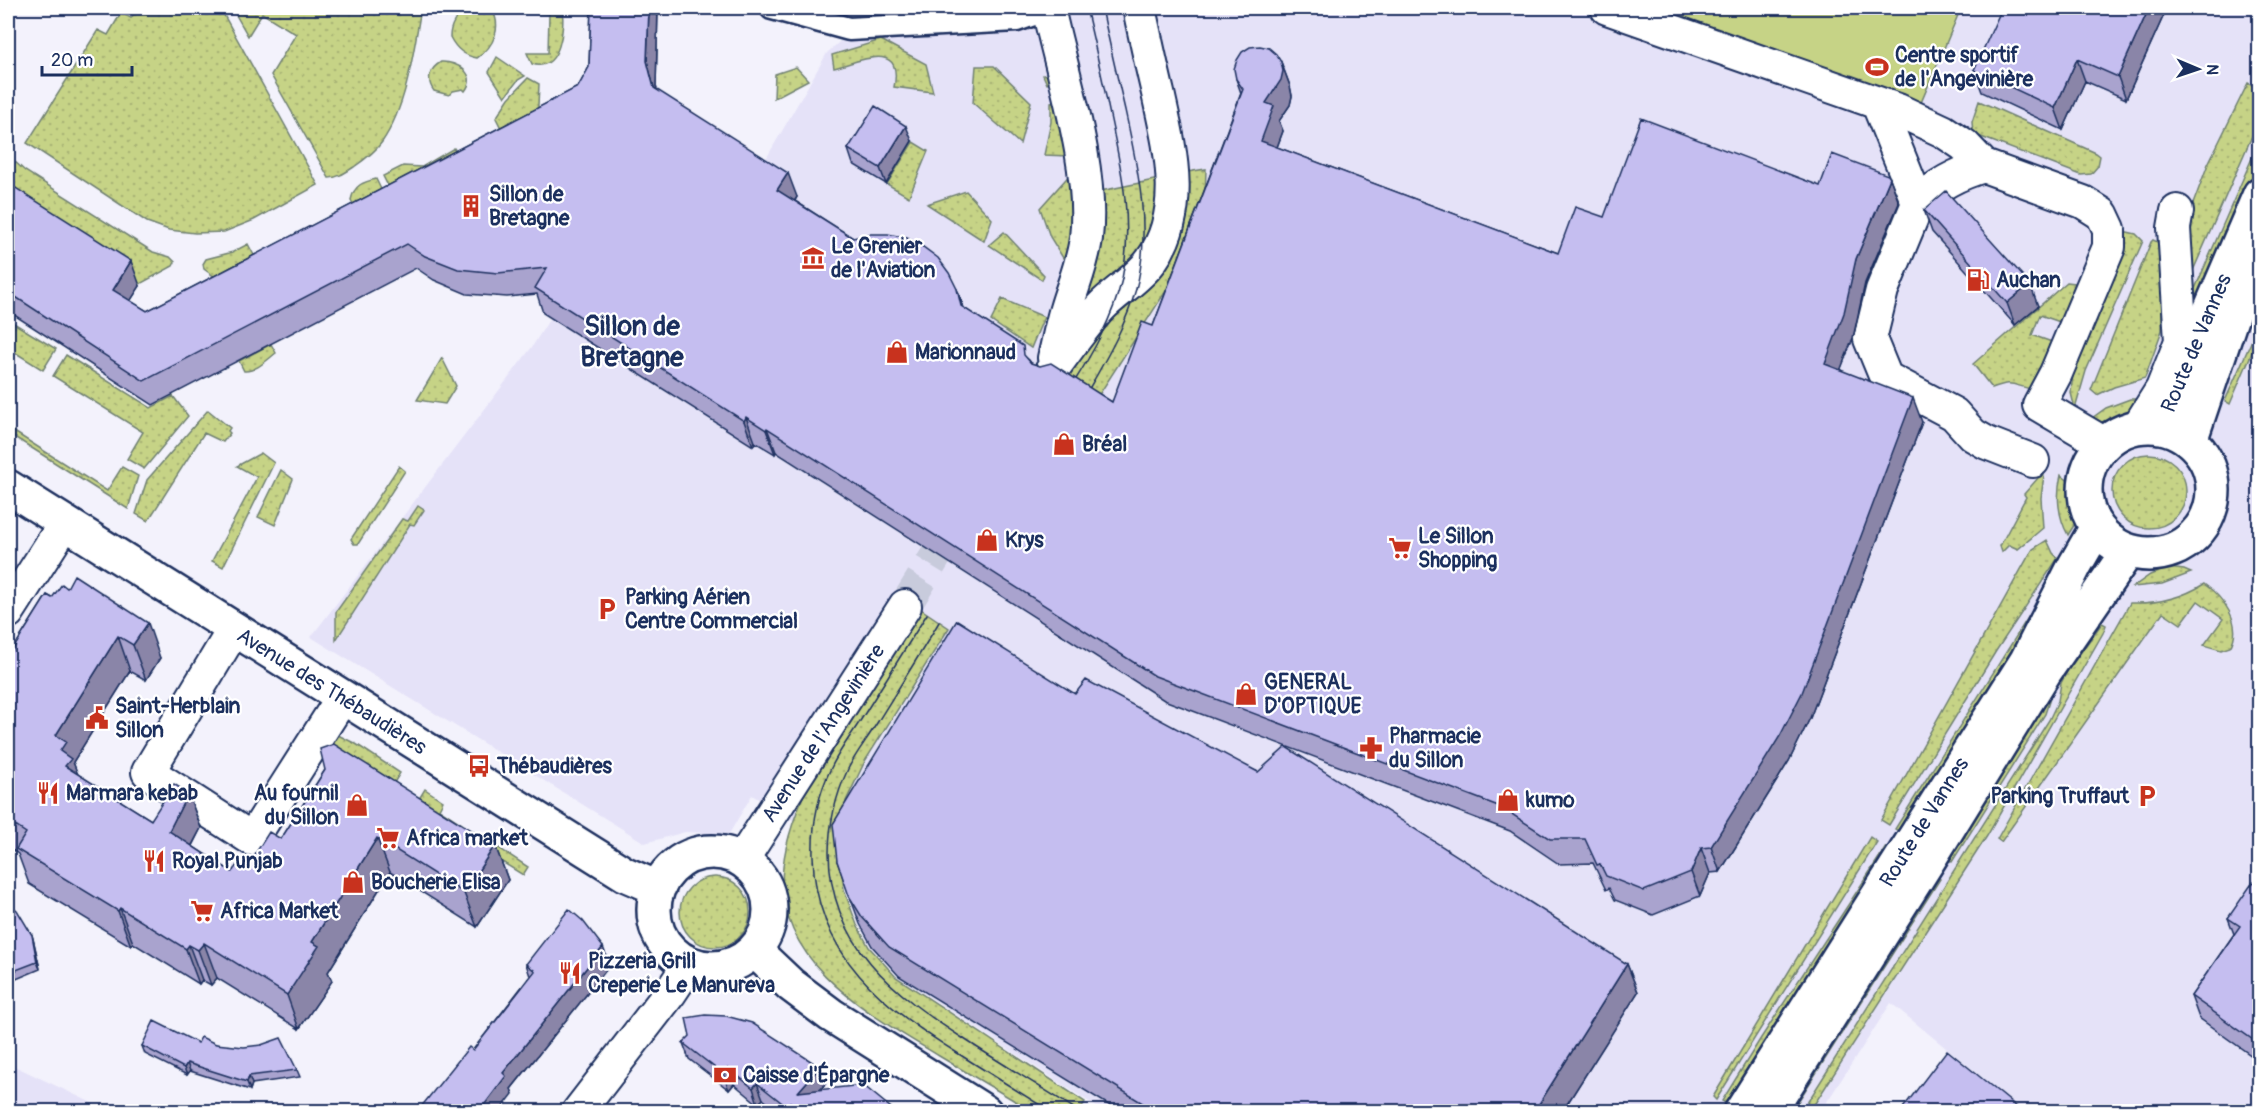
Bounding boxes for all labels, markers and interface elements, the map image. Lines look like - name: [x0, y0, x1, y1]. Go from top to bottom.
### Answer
- scale bar: [42, 39, 132, 77]
- north arrow: [2168, 39, 2228, 99]
- place label: Centre sportif de l'Angevinière: [1895, 42, 2034, 93]
- text: 20 m: [51, 49, 93, 72]
- sports icon: Centre sportif de l'Angevinière: [1864, 54, 1890, 80]
- text: N: [2202, 64, 2222, 75]
- place label: Sillon de Bretagne: [489, 181, 570, 232]
- building icon: Sillon de Bretagne: [458, 193, 484, 219]
- place label: Le Grenier de l'Aviation: [831, 233, 936, 284]
- museum icon: Le Grenier de l'Aviation: [800, 245, 826, 271]
- fuel station icon: Auchan: [1965, 267, 1991, 293]
- place label: Auchan: [1996, 267, 2061, 294]
- street label: Route de Vannes: [2155, 269, 2238, 417]
- district label: Sillon de Bretagne: [580, 310, 684, 374]
- shop icon: Marionnaud: [884, 339, 910, 365]
- place label: Marionnaud: [915, 339, 1016, 366]
- shop icon: Bréal: [1051, 431, 1077, 457]
- place label: Bréal: [1082, 431, 1127, 458]
- place label: Le Sillon Shopping: [1418, 523, 1498, 574]
- shop icon: Krys: [974, 527, 1000, 553]
- place label: Krys: [1005, 527, 1044, 554]
- supermarket icon: Le Sillon Shopping: [1387, 535, 1413, 561]
- place label: Parking Aérien Centre Commercial: [625, 584, 798, 635]
- parking icon: Parking Aérien Centre Commercial: [594, 596, 620, 622]
- street label: Avenue des Thébaudières: [232, 622, 432, 761]
- street label: Avenue de l'Angevinière: [756, 638, 892, 828]
- place label: GENERAL D'OPTIQUE: [1264, 669, 1362, 720]
- shop icon: GENERAL D'OPTIQUE: [1233, 681, 1259, 707]
- place label: Saint-Herblain Sillon: [115, 693, 241, 744]
- public building icon: Saint-Herblain Sillon: [84, 705, 110, 731]
- place label: Pharmacie du Sillon: [1389, 723, 1482, 774]
- pharmacy icon: Pharmacie du Sillon: [1358, 735, 1384, 761]
- street label: Route de Vannes: [1874, 752, 1975, 892]
- bus stop icon: Thébaudières: [466, 753, 492, 779]
- place label: Thébaudières: [496, 753, 613, 780]
- restaurant icon: Marmara kebab: [35, 780, 61, 806]
- place label: Marmara kebab: [66, 780, 198, 807]
- place label: Au fournil du Sillon: [254, 780, 339, 831]
- place label: Parking Truffaut: [1991, 783, 2130, 810]
- parking icon: Parking Truffaut: [2134, 783, 2160, 809]
- shop icon: kumo: [1495, 787, 1521, 813]
- place label: kumo: [1525, 787, 1575, 814]
- shop icon: Au fournil du Sillon: [344, 792, 370, 818]
- supermarket icon: Africa market: [375, 825, 401, 851]
- place label: Africa market: [406, 825, 528, 852]
- restaurant icon: Royal Punjab: [141, 848, 167, 874]
- place label: Royal Punjab: [172, 848, 283, 875]
- shop icon: Boucherie Elisa: [340, 869, 366, 895]
- place label: Boucherie Elisa: [371, 869, 501, 896]
- supermarket icon: Africa Market: [189, 898, 215, 924]
- place label: Africa Market: [220, 898, 339, 925]
- place label: Pizzeria Grill Creperie Le Manureva: [588, 948, 775, 999]
- restaurant icon: Pizzeria Grill Creperie Le Manureva: [557, 960, 583, 986]
- place label: Caisse d'Épargne: [743, 1061, 890, 1089]
- bank icon: Caisse d'Épargne: [712, 1062, 738, 1088]

